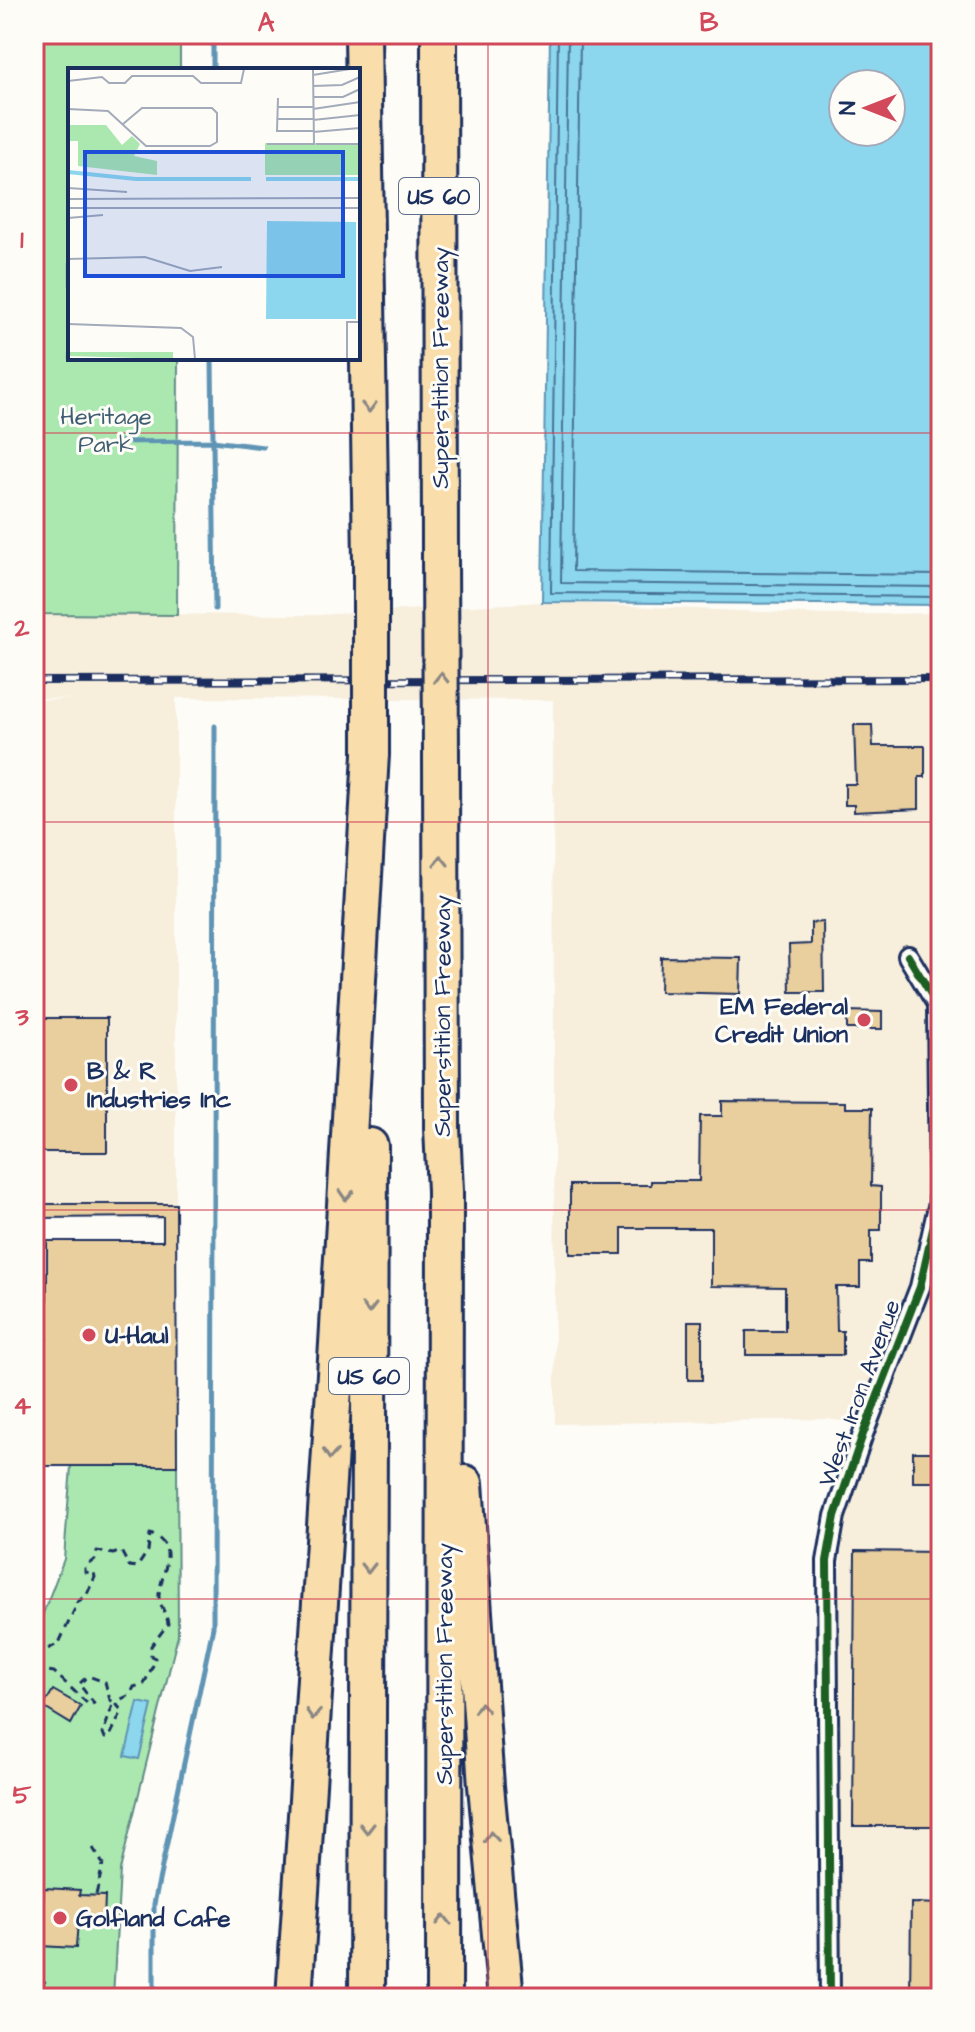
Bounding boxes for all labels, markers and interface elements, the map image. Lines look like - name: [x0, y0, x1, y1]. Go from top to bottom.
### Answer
- text: A: [258, 5, 275, 41]
- text: B: [700, 5, 719, 41]
- inset map: [68, 68, 360, 360]
- north arrow: [827, 68, 907, 148]
- text: N: [833, 101, 864, 115]
- road number: US 60: [399, 178, 479, 214]
- text: 1: [20, 222, 24, 258]
- street label: Superstition Freeway: [424, 247, 459, 489]
- park label: Heritage Park: [60, 400, 152, 462]
- one-way arrow: [360, 401, 378, 414]
- text: 2: [14, 610, 30, 646]
- one-way arrow: [432, 671, 450, 684]
- one-way arrow: [432, 854, 450, 867]
- street label: Superstition Freeway: [426, 895, 461, 1137]
- place label: EM Federal Credit Union: [715, 990, 848, 1052]
- text: 3: [14, 999, 29, 1035]
- marker: EM Federal Credit Union: [855, 1011, 873, 1029]
- place label: B & R Industries Inc: [87, 1055, 231, 1117]
- marker: B & R Industries Inc: [62, 1076, 80, 1094]
- one-way arrow: [338, 1189, 355, 1202]
- street label: West Iron Avenue: [810, 1295, 910, 1492]
- one-way arrow: [360, 1302, 378, 1315]
- place label: U-Haul: [105, 1319, 169, 1353]
- marker: U-Haul: [80, 1326, 98, 1344]
- road number: US 60: [329, 1358, 409, 1394]
- text: 4: [13, 1388, 31, 1424]
- one-way arrow: [322, 1448, 339, 1461]
- street label: Superstition Freeway: [428, 1543, 463, 1785]
- one-way arrow: [359, 1562, 377, 1575]
- one-way arrow: [473, 1701, 490, 1714]
- one-way arrow: [305, 1708, 322, 1721]
- text: 5: [13, 1777, 32, 1813]
- one-way arrow: [358, 1822, 376, 1835]
- one-way arrow: [483, 1830, 500, 1843]
- place label: Golfland Cafe: [76, 1902, 230, 1936]
- marker: Golfland Cafe: [51, 1909, 69, 1927]
- one-way arrow: [435, 1913, 453, 1926]

